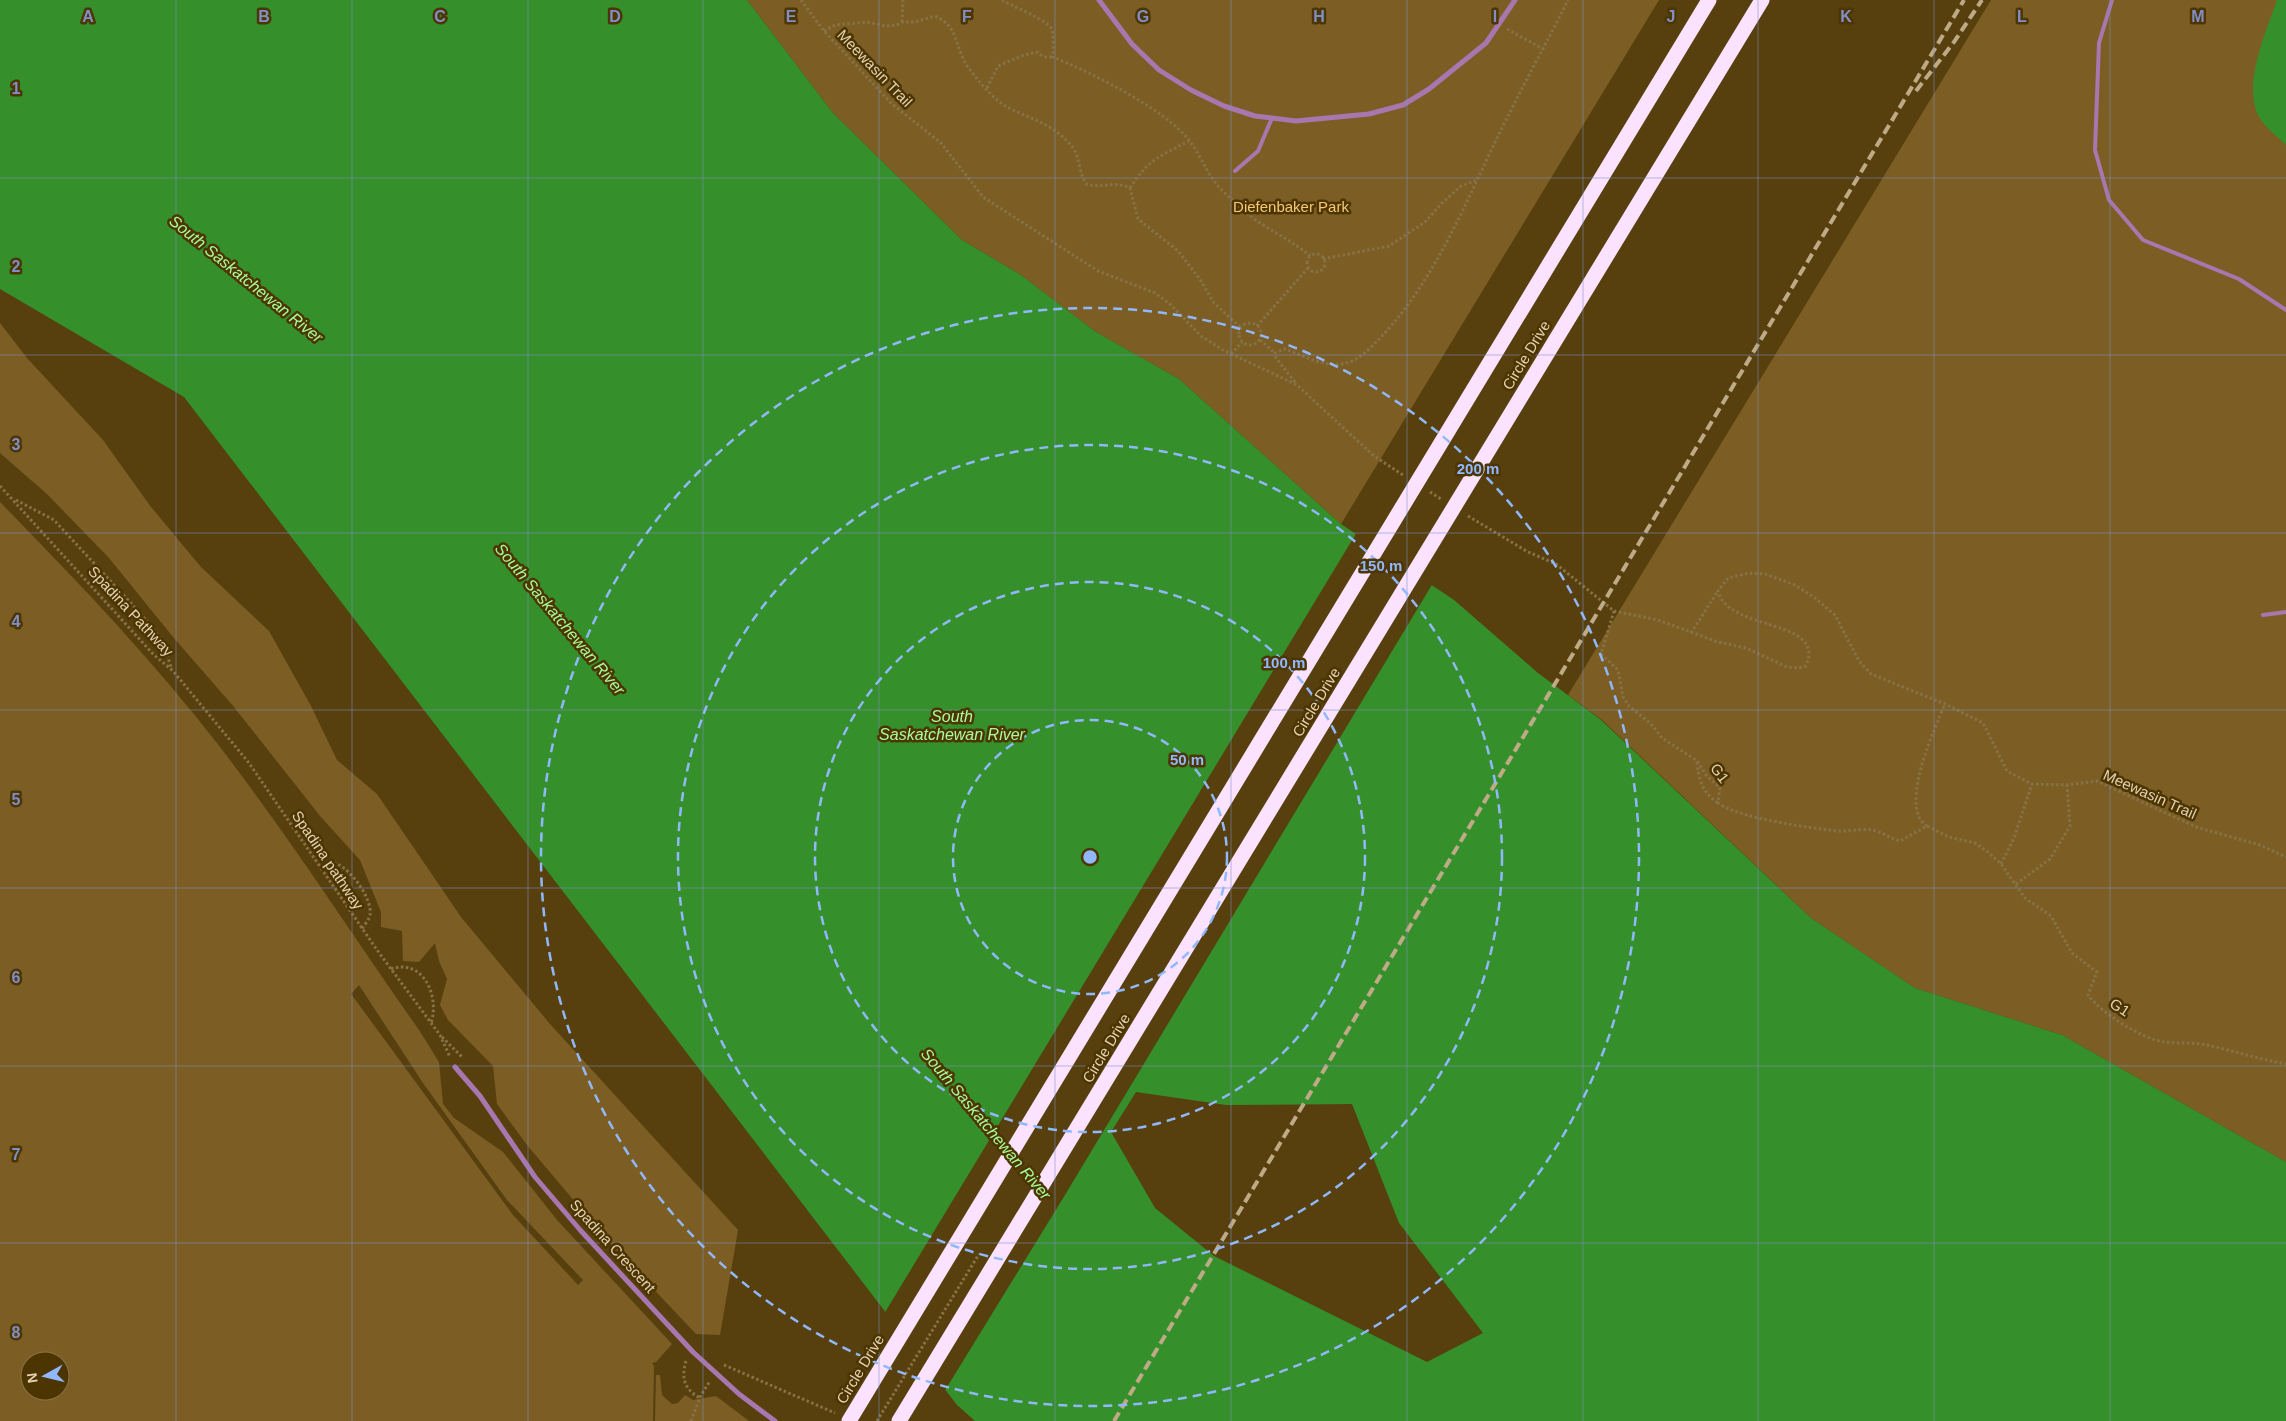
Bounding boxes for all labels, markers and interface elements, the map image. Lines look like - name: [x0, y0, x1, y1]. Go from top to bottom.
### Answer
- text: A: [82, 8, 94, 25]
- text: B: [258, 8, 270, 25]
- text: C: [434, 8, 446, 25]
- text: D: [609, 8, 621, 25]
- text: E: [786, 8, 797, 25]
- text: F: [962, 8, 972, 25]
- text: G: [1137, 8, 1149, 25]
- text: H: [1313, 8, 1325, 25]
- text: I: [1493, 8, 1497, 25]
- text: J: [1667, 8, 1675, 25]
- text: K: [1840, 8, 1852, 25]
- text: L: [2017, 8, 2027, 25]
- text: M: [2191, 8, 2205, 25]
- street label: Meewasin Trail: [834, 26, 916, 110]
- text: 1: [12, 80, 21, 97]
- park label: Diefenbaker Park: [1233, 198, 1349, 215]
- water label: South Saskatchewan River: [166, 212, 327, 346]
- text: 2: [12, 258, 21, 275]
- street label: Circle Drive: [1499, 317, 1553, 393]
- text: 3: [12, 436, 21, 453]
- text: 200 m: [1457, 460, 1499, 477]
- water label: South Saskatchewan River: [492, 540, 629, 699]
- text: 150 m: [1360, 557, 1402, 574]
- street label: Spadina Pathway: [85, 563, 177, 660]
- text: 4: [12, 613, 21, 630]
- text: 100 m: [1263, 654, 1305, 671]
- street label: Circle Drive: [1289, 664, 1343, 740]
- water label: South Saskatchewan River: [879, 708, 1026, 743]
- text: 50 m: [1170, 751, 1204, 768]
- street label: G1: [1707, 760, 1733, 786]
- street label: Meewasin Trail: [2101, 766, 2199, 822]
- text: 5: [12, 791, 21, 808]
- street label: Spadina pathway: [289, 808, 368, 913]
- centre of rings: [1081, 848, 1099, 866]
- text: 6: [12, 969, 21, 986]
- street label: G1: [2107, 994, 2133, 1020]
- street label: Circle Drive: [1079, 1010, 1133, 1086]
- water label: South Saskatchewan River: [918, 1045, 1055, 1204]
- text: 7: [12, 1146, 21, 1163]
- street label: Spadina Crescent: [567, 1196, 660, 1297]
- text: 8: [12, 1324, 21, 1341]
- street label: Circle Drive: [833, 1331, 887, 1407]
- north arrow: [20, 1351, 70, 1401]
- text: N: [23, 1372, 41, 1384]

